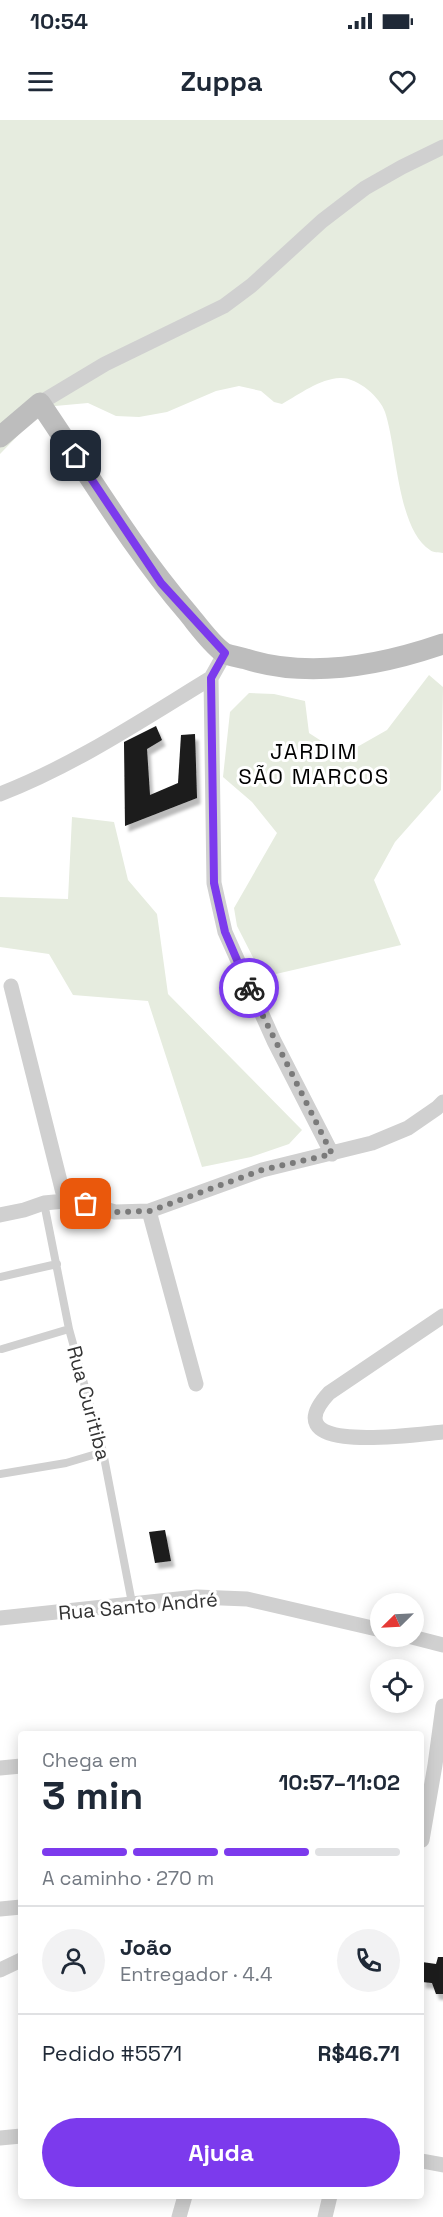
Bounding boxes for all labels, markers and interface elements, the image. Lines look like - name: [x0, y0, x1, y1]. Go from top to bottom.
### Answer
- text: 10:54: [30, 7, 88, 35]
- text: Zuppa: [180, 64, 263, 99]
- icon: menu: [24, 65, 57, 98]
- icon: heart: [386, 65, 419, 98]
- pin: [50, 430, 101, 481]
- icon: home: [59, 439, 92, 472]
- district label: JARDIM SÃO MARCOS: [238, 737, 390, 790]
- courier: [219, 958, 279, 1018]
- icon: bike: [233, 972, 266, 1005]
- pin: [60, 1178, 111, 1229]
- icon: bag: [69, 1187, 102, 1220]
- street label: Rua Curitiba: [61, 1343, 117, 1463]
- street label: Rua Santo André: [57, 1586, 219, 1626]
- north arrow: [370, 1593, 424, 1647]
- map controls: [370, 1593, 424, 1713]
- button: locate: [370, 1659, 424, 1713]
- text: Chega em: [42, 1747, 137, 1773]
- text: 10:57–11:02: [278, 1768, 400, 1796]
- text: 3 min: [42, 1771, 143, 1820]
- text: A caminho · 270 m: [42, 1865, 214, 1891]
- button: person: [42, 1929, 105, 1992]
- button: phone: [337, 1929, 400, 1992]
- text: João: [120, 1933, 172, 1961]
- text: Entregador · 4.4: [120, 1961, 272, 1987]
- text: Pedido #5571: [42, 2039, 182, 2067]
- text: R$46.71: [317, 2039, 400, 2067]
- button: Ajuda: [42, 2118, 400, 2187]

